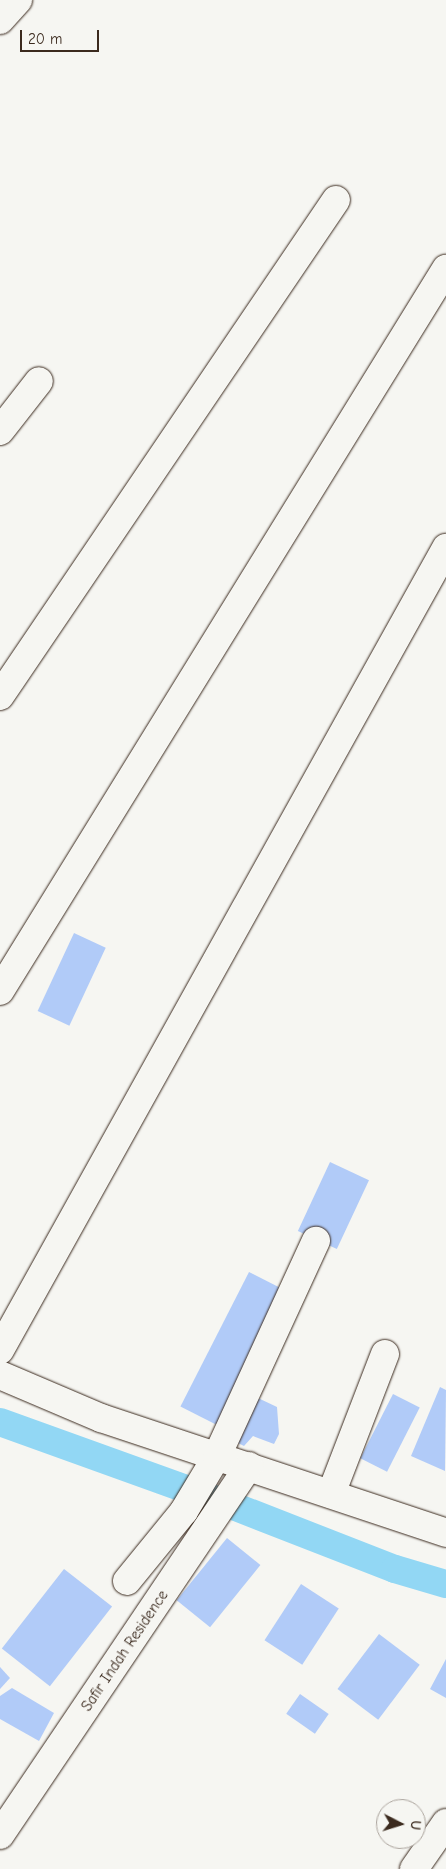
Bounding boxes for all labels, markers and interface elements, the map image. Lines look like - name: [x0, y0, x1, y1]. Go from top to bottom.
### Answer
- scale bar: [22, 20, 101, 52]
- text: 20 m: [28, 30, 62, 48]
- street label: Safir Indah Residence: [78, 1587, 172, 1715]
- north arrow: [376, 1799, 426, 1849]
- text: U: [407, 1820, 424, 1831]

